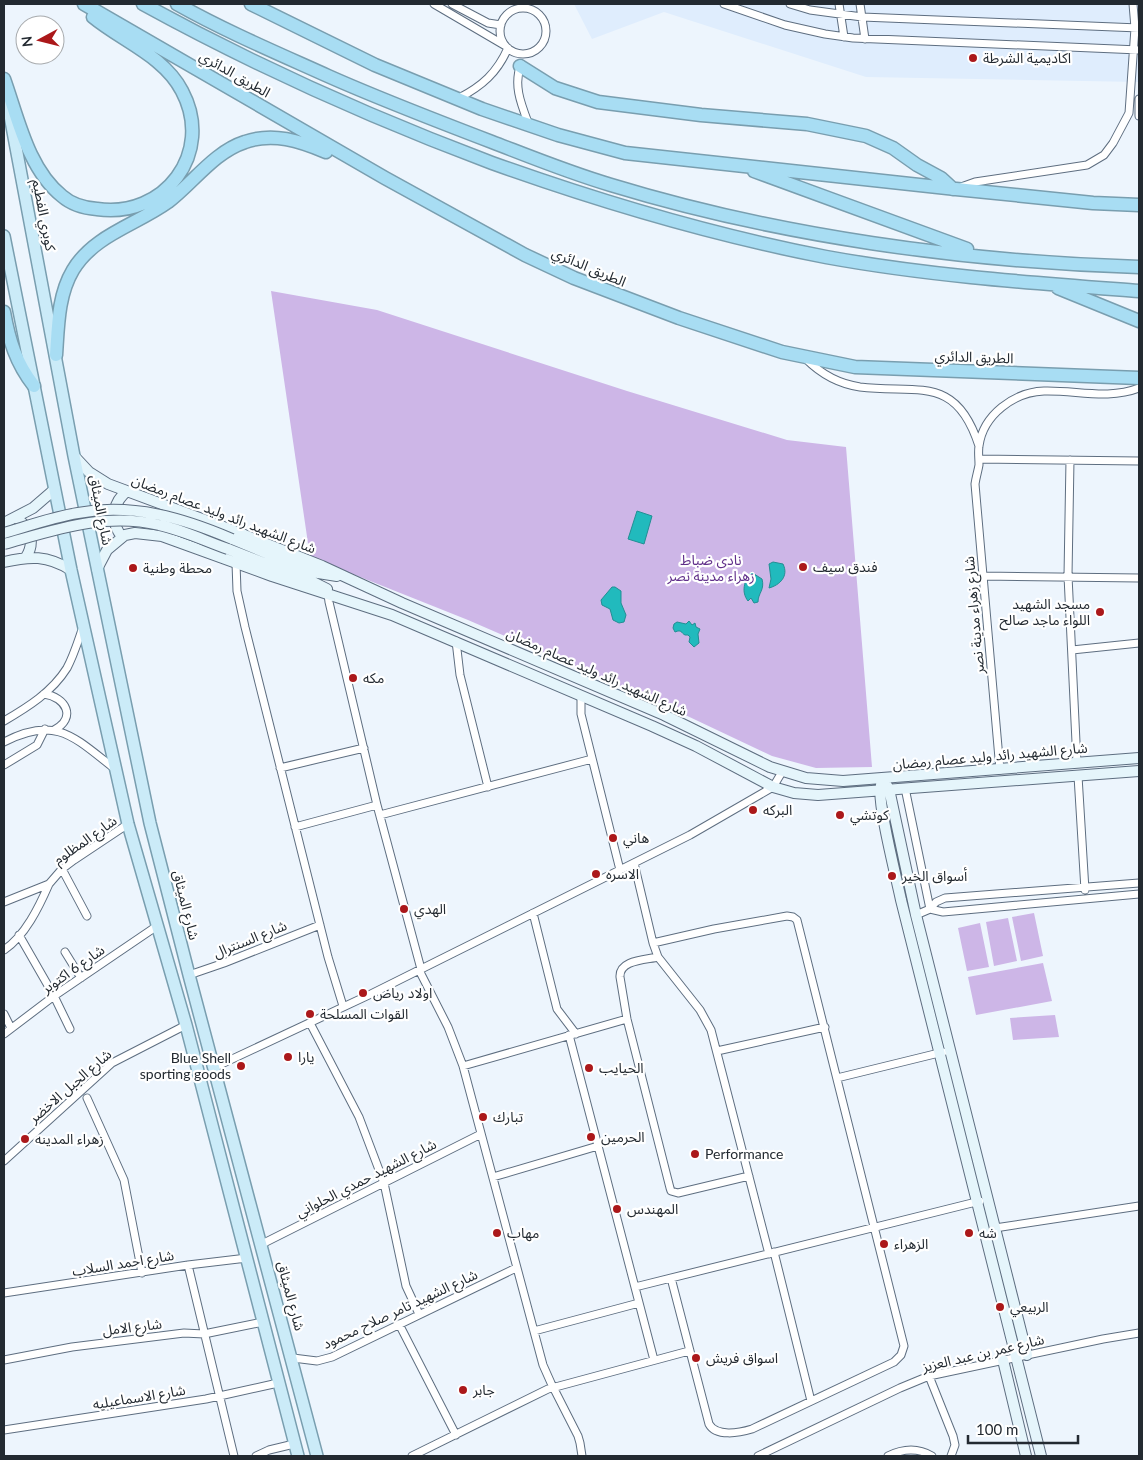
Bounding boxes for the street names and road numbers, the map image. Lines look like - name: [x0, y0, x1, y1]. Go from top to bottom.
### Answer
- street label: الطريق الدائري: [195, 46, 274, 103]
- street label: كوبري الفطيم: [26, 178, 60, 253]
- street label: الطريق الدائري: [548, 243, 629, 293]
- street label: الطريق الدائري: [934, 347, 1014, 370]
- street label: شارع الشهيد رائد وليد عصام رمضان: [129, 471, 319, 559]
- street label: شارع الميثاق: [83, 473, 117, 547]
- street label: شارع زهراء مدينة نصر: [960, 555, 990, 676]
- street label: شارع الشهيد رائد وليد عصام رمضان: [503, 624, 690, 722]
- street label: شارع الشهيد رائد وليد عصام رمضان: [892, 738, 1089, 775]
- street label: شارع المظلوم: [50, 812, 121, 870]
- street label: شارع الميثاق: [167, 868, 203, 942]
- street label: شارع السنترال: [210, 916, 290, 964]
- street label: شارع 6 اكتوبر: [37, 941, 109, 999]
- street label: شارع الجبل الاخضر: [24, 1045, 116, 1129]
- street label: شارع الشهيد حمدي الحلواني: [293, 1135, 440, 1223]
- street label: شارع احمد السلاب: [71, 1246, 175, 1282]
- street label: شارع الميثاق: [271, 1259, 309, 1333]
- street label: شارع الشهيد تامر صلاح محمود: [320, 1265, 481, 1355]
- street label: شارع الامل: [101, 1314, 163, 1342]
- street label: شارع عمر بن عبد العزيز: [919, 1330, 1046, 1378]
- street label: شارع الاسماعيليه: [91, 1381, 187, 1415]

